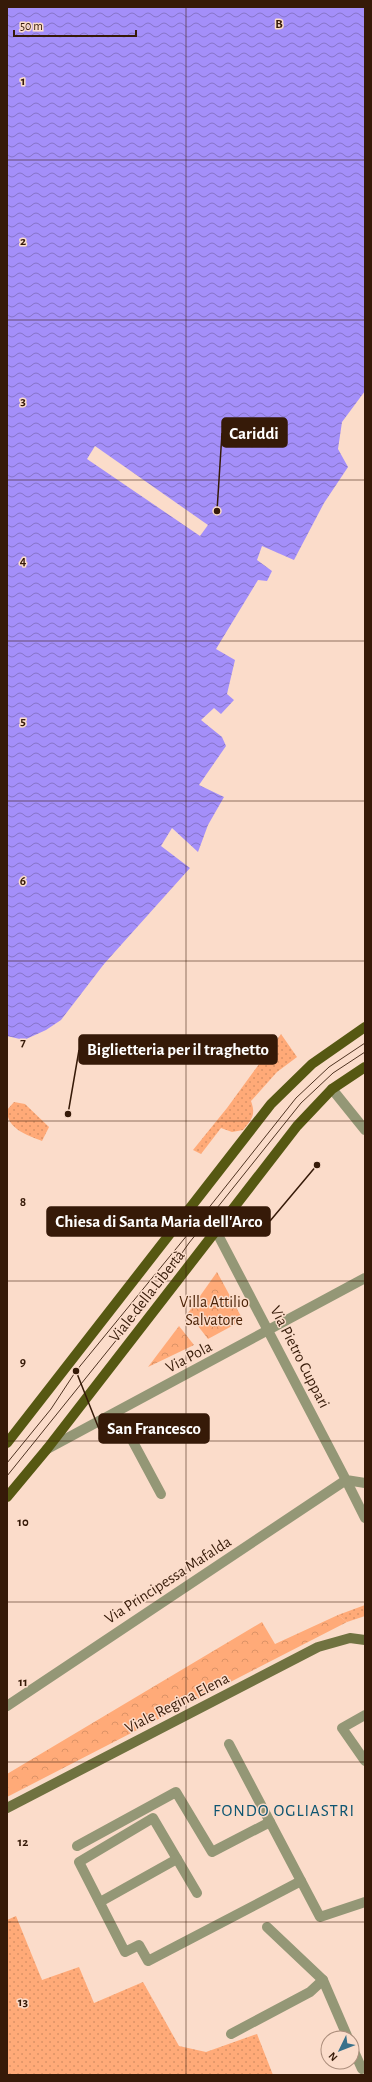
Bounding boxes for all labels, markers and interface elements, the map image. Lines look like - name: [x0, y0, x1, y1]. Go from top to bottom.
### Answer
- scale bar: [14, 12, 136, 38]
- text: B: [275, 18, 283, 31]
- text: 50 m: [20, 20, 43, 32]
- text: 1: [21, 75, 25, 88]
- text: 2: [20, 235, 26, 248]
- text: 3: [20, 395, 26, 408]
- callout: Cariddi: [222, 418, 287, 447]
- text: Cariddi: [229, 425, 279, 442]
- text: 4: [20, 555, 27, 568]
- text: 5: [20, 715, 26, 728]
- text: 6: [20, 875, 26, 888]
- callout: Biglietteria per il traghetto: [79, 1035, 277, 1064]
- text: 7: [20, 1036, 26, 1049]
- text: Biglietteria per il traghetto: [87, 1041, 269, 1058]
- text: 8: [20, 1196, 26, 1209]
- callout: Chiesa di Santa Maria dell'Arco: [47, 1207, 270, 1236]
- text: Chiesa di Santa Maria dell'Arco: [55, 1213, 263, 1230]
- street label: Viale della Libertà: [106, 1247, 188, 1345]
- park label: Villa Attilio Salvatore: [179, 1294, 249, 1328]
- street label: Via Pietro Cuppari: [267, 1303, 333, 1411]
- street label: Via Pola: [163, 1338, 215, 1376]
- text: 9: [20, 1356, 26, 1369]
- callout: San Francesco: [99, 1414, 209, 1443]
- text: San Francesco: [107, 1420, 201, 1437]
- text: 10: [17, 1516, 29, 1529]
- street label: Via Principessa Mafalda: [102, 1533, 234, 1627]
- street label: Viale Regina Elena: [122, 1670, 232, 1736]
- text: 11: [18, 1676, 28, 1689]
- district label: FONDO OGLIASTRI: [213, 1802, 355, 1819]
- text: 12: [18, 1836, 28, 1849]
- text: 13: [18, 1996, 29, 2009]
- north arrow: [320, 2030, 360, 2070]
- text: N: [326, 2050, 340, 2063]

